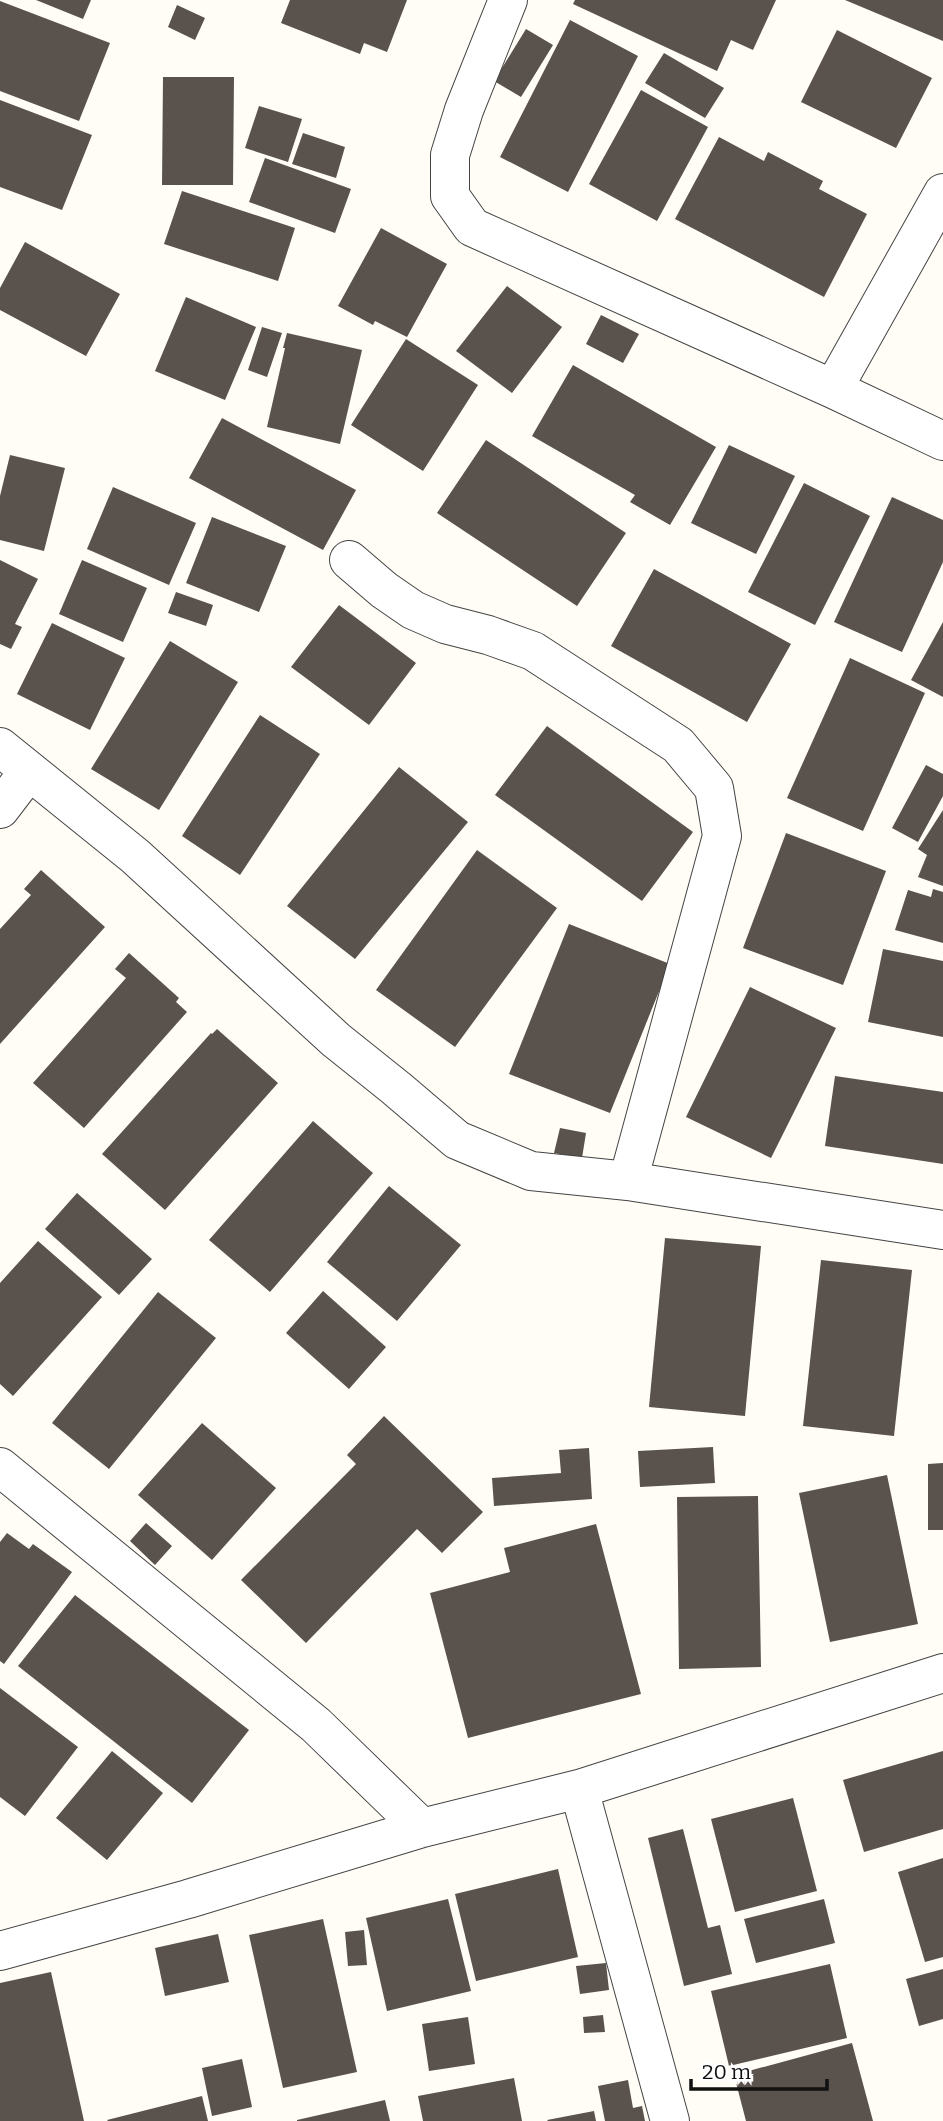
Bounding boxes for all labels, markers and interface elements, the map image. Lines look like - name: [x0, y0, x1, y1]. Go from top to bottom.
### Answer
- scale bar: [691, 2048, 828, 2092]
- text: 20 m: [702, 2059, 751, 2085]

